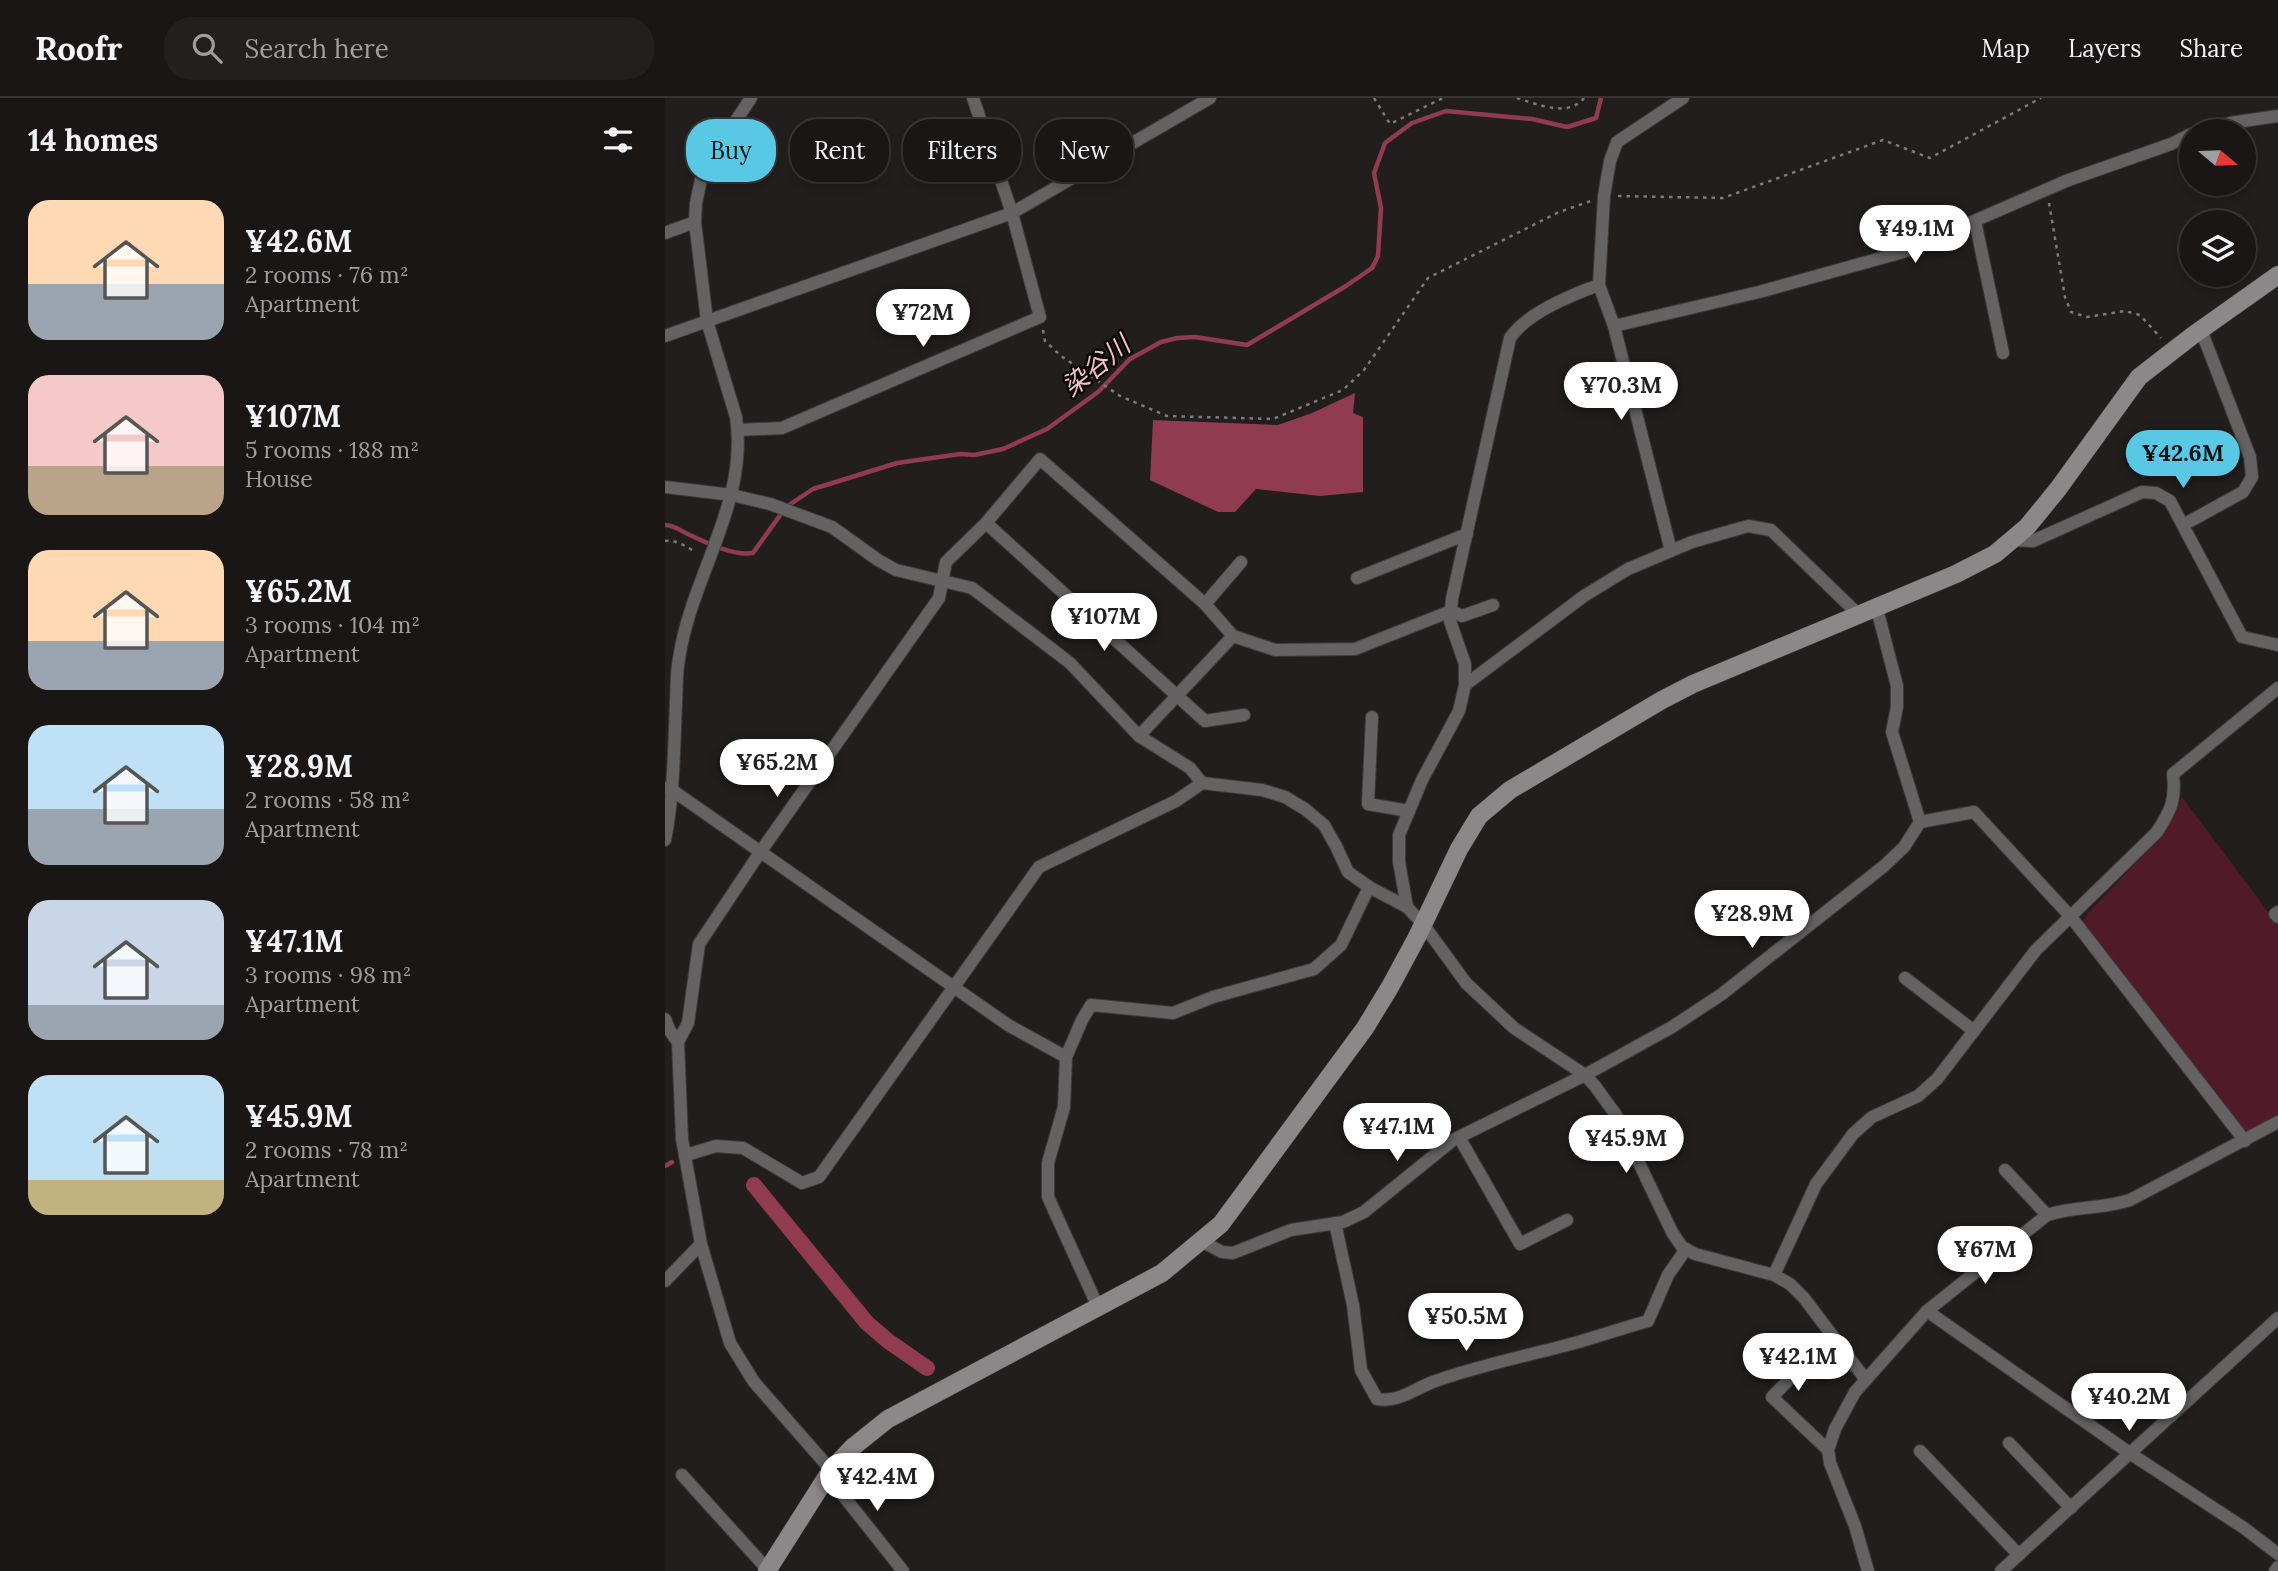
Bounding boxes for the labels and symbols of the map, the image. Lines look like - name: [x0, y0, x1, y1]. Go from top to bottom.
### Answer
- north arrow: [2179, 119, 2256, 196]
- pin: ¥49.1M: [1858, 206, 1972, 265]
- pin: ¥72M: [882, 289, 964, 349]
- water label: 染谷川: [1055, 326, 1139, 403]
- pin: ¥70.3M: [1564, 362, 1678, 422]
- pin: ¥42.6M: [2126, 430, 2240, 490]
- pin: ¥107M: [1055, 594, 1153, 653]
- pin: ¥65.2M: [720, 740, 834, 799]
- pin: ¥28.9M: [1695, 890, 1809, 950]
- pin: ¥47.1M: [1340, 1104, 1454, 1163]
- pin: ¥45.9M: [1569, 1116, 1683, 1175]
- pin: ¥67M: [1944, 1226, 2026, 1286]
- pin: ¥50.5M: [1409, 1294, 1523, 1353]
- pin: ¥42.1M: [1741, 1334, 1855, 1393]
- pin: ¥40.2M: [2072, 1374, 2186, 1433]
- pin: ¥42.4M: [820, 1454, 934, 1513]

